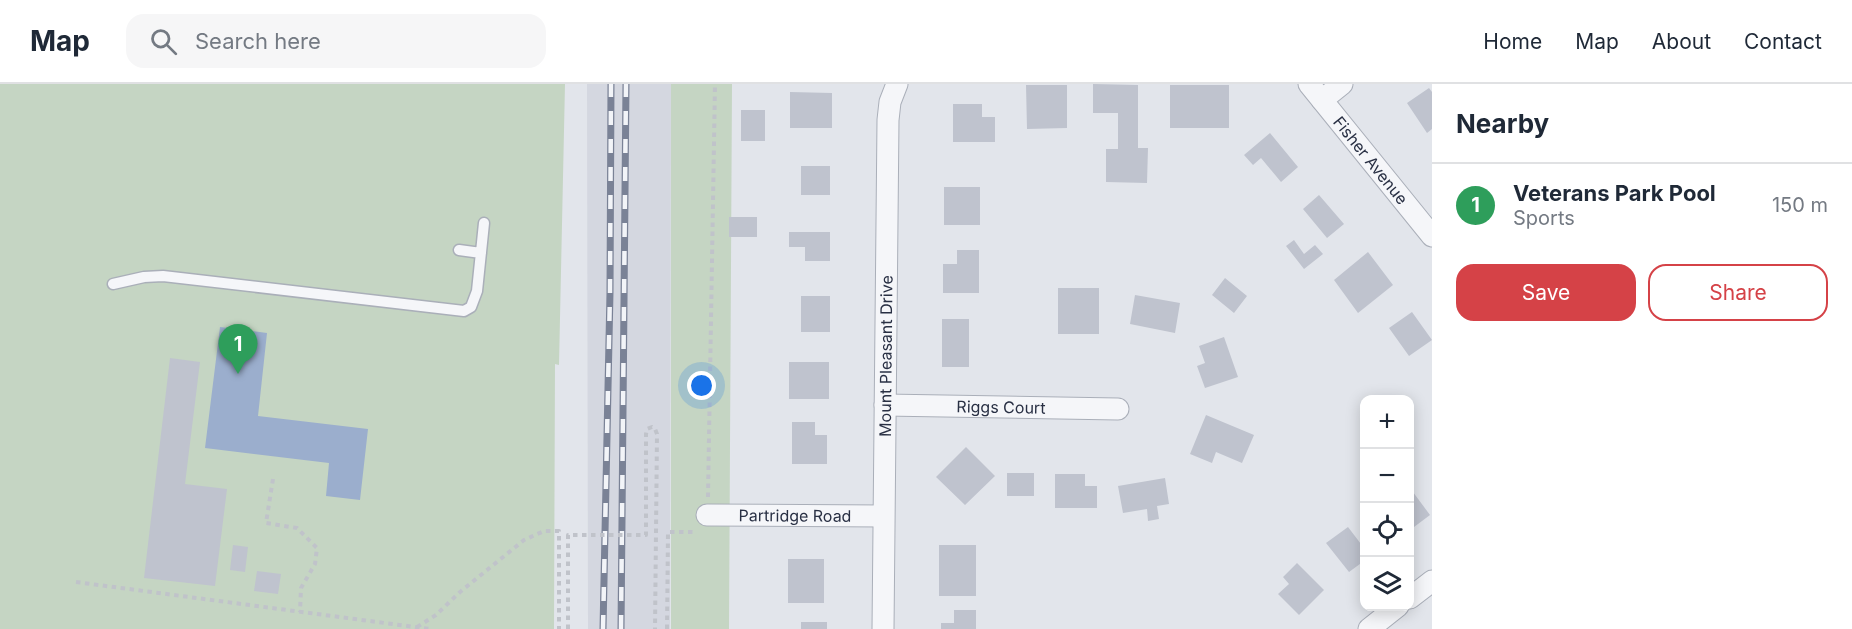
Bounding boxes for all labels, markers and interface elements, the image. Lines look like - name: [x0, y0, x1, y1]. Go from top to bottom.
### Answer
- search box: [126, 14, 546, 68]
- text: Map: [30, 24, 90, 58]
- icon: search: [147, 25, 180, 58]
- text: Search here: [195, 28, 321, 54]
- text: Home: [1483, 29, 1542, 54]
- text: Map: [1575, 29, 1619, 54]
- text: About: [1652, 29, 1711, 54]
- text: Contact: [1744, 29, 1822, 54]
- text: Nearby: [1456, 108, 1549, 139]
- street label: Fisher Avenue: [1329, 112, 1412, 208]
- text: Veterans Park Pool: [1513, 180, 1716, 206]
- text: 1: [1471, 193, 1480, 217]
- text: 150 m: [1772, 193, 1828, 217]
- text: Sports: [1513, 206, 1575, 230]
- button: Save: [1456, 264, 1636, 321]
- button: Share: [1648, 264, 1828, 321]
- street label: Mount Pleasant Drive: [875, 275, 896, 437]
- pin: 1: [218, 324, 258, 374]
- your location: [687, 371, 716, 400]
- map controls: [1360, 395, 1414, 611]
- button: +: [1360, 395, 1414, 449]
- street label: Riggs Court: [956, 396, 1046, 418]
- button: −: [1360, 449, 1414, 503]
- button: locate: [1360, 503, 1414, 557]
- street label: Partridge Road: [738, 505, 852, 526]
- button: layers: [1360, 557, 1414, 611]

